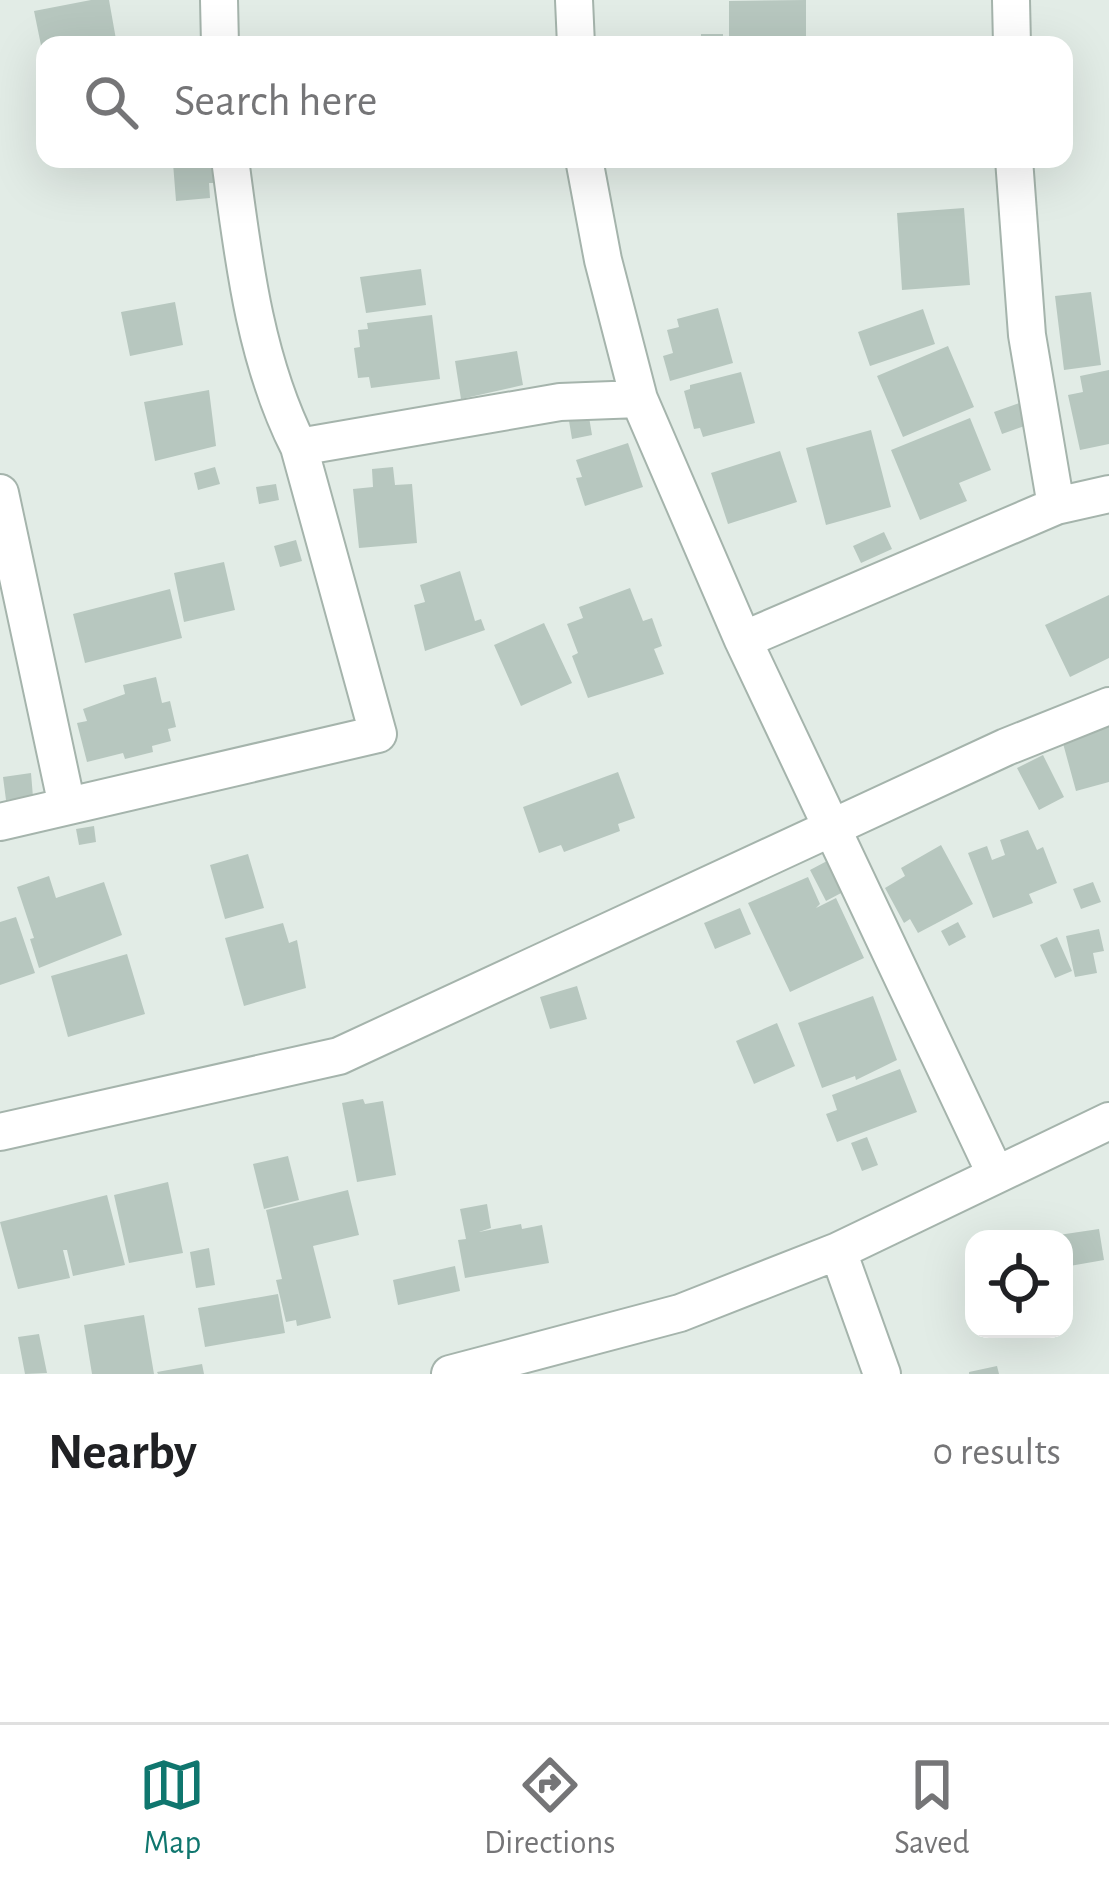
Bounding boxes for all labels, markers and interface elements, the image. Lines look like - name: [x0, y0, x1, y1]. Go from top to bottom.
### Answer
- search box: [36, 36, 1073, 168]
- icon: search: [78, 69, 144, 135]
- text: Search here: [174, 79, 377, 124]
- map controls: [965, 1230, 1073, 1338]
- button: locate: [965, 1230, 1073, 1338]
- text: Nearby: [48, 1427, 197, 1478]
- text: 0 results: [933, 1433, 1061, 1472]
- tab: Map: [139, 1752, 205, 1864]
- tab: Directions: [484, 1752, 615, 1864]
- tab: Saved: [894, 1752, 970, 1864]

